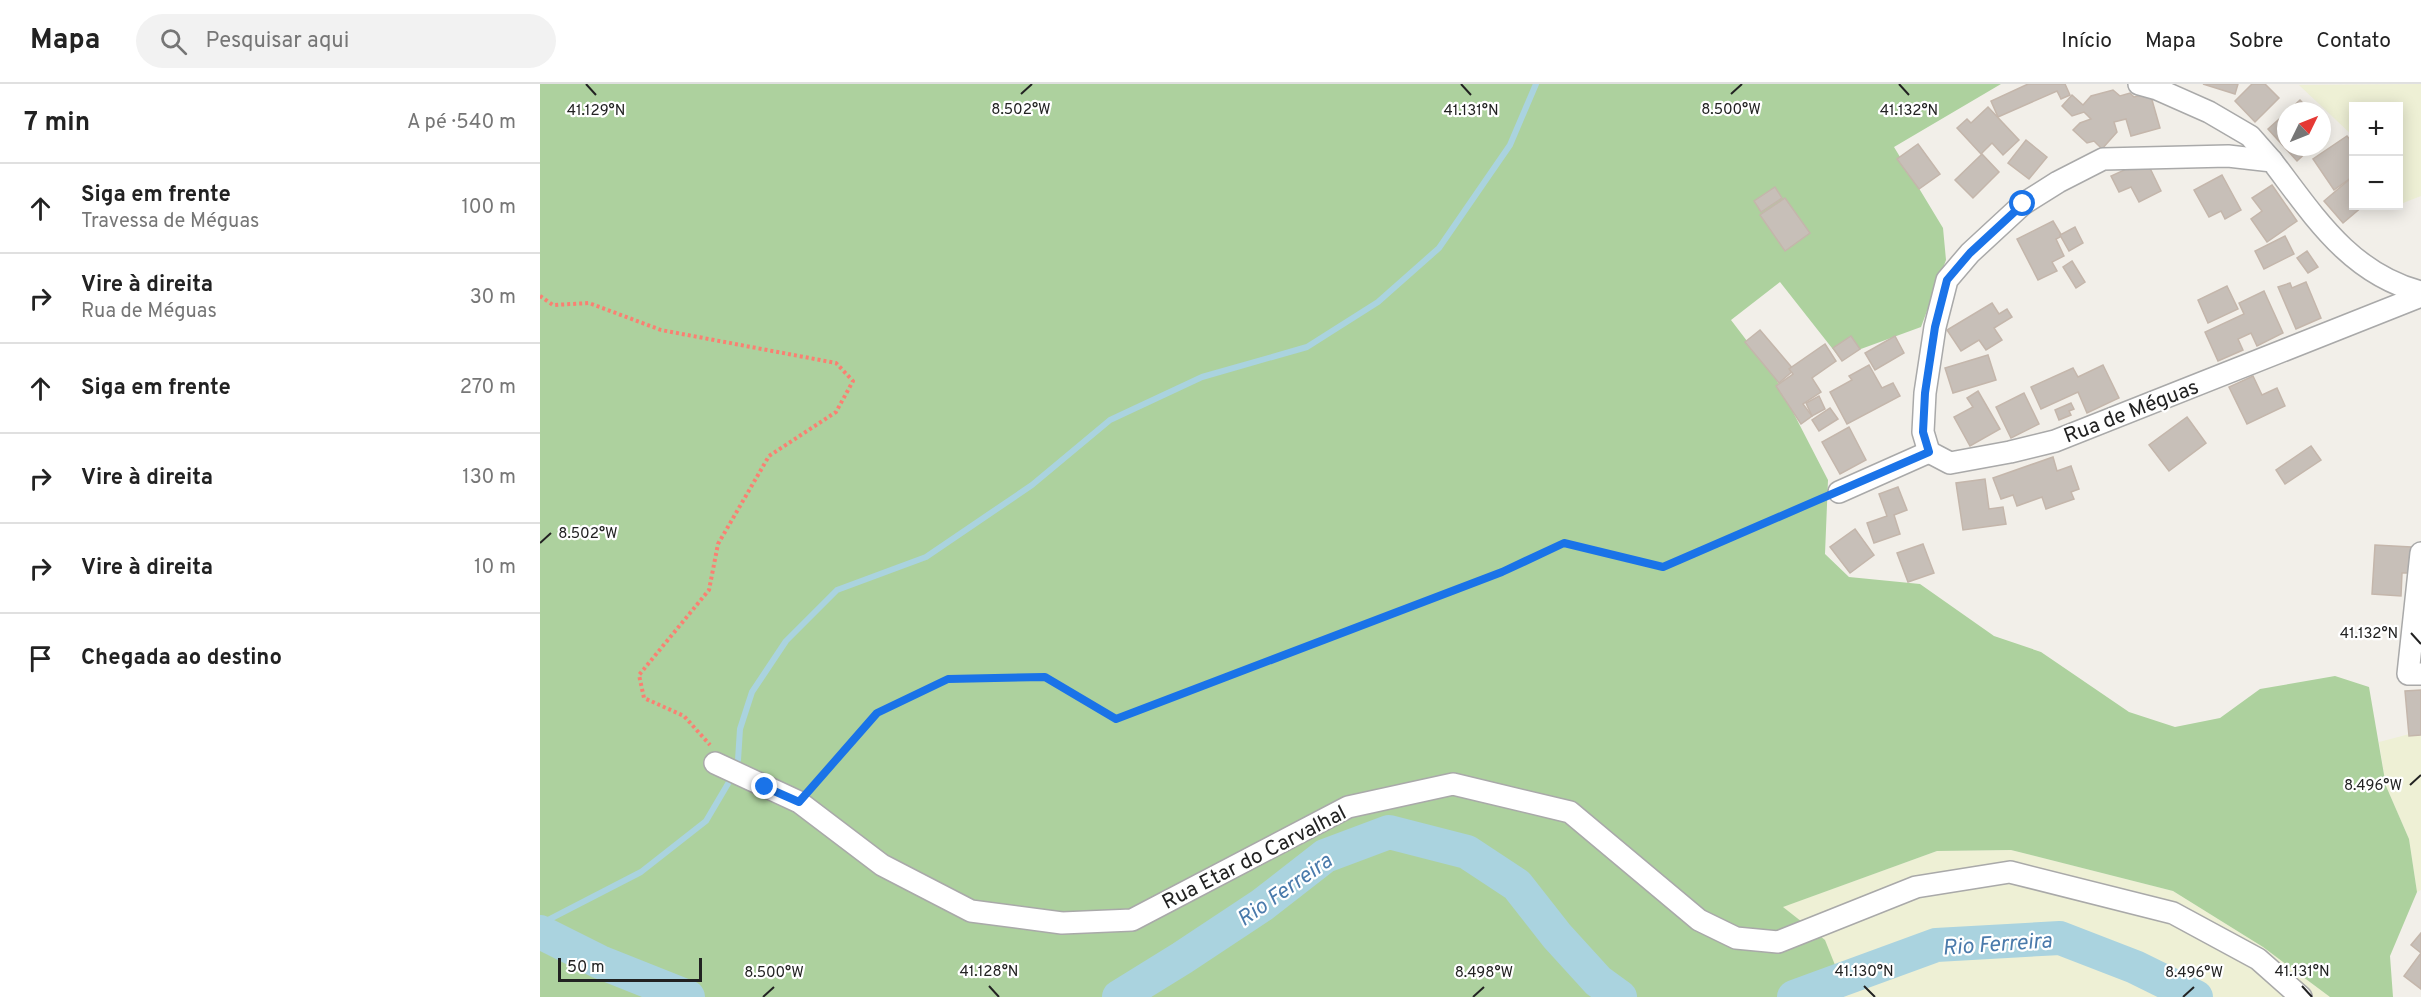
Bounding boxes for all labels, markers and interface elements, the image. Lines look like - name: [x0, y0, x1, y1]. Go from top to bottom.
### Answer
- search box: [136, 14, 556, 68]
- text: Mapa: [30, 23, 100, 59]
- icon: search: [157, 25, 190, 58]
- text: Pesquisar aqui: [205, 28, 349, 55]
- text: Início: [2061, 28, 2112, 55]
- text: Mapa: [2145, 28, 2196, 55]
- text: Sobre: [2229, 28, 2283, 55]
- text: Contato: [2316, 28, 2391, 55]
- text: 8.502°W: [991, 101, 1051, 120]
- text: 8.500°W: [1701, 101, 1761, 120]
- text: 41.129°N: [567, 102, 625, 121]
- text: 41.131°N: [1443, 102, 1499, 121]
- text: 41.132°N: [1880, 102, 1938, 121]
- north arrow: [2277, 102, 2331, 156]
- map controls: [2349, 102, 2403, 210]
- button: +: [2349, 102, 2403, 156]
- text: 7 min: [24, 107, 90, 140]
- text: A pé · 540 m: [407, 110, 516, 136]
- button: −: [2349, 156, 2403, 210]
- text: Siga em frente: [81, 182, 231, 209]
- route start: [2009, 190, 2035, 216]
- icon: ahead: [24, 192, 57, 225]
- text: 100 m: [461, 195, 516, 221]
- text: Travessa de Méguas: [81, 209, 259, 235]
- text: Vire à direita: [81, 272, 213, 299]
- icon: right: [24, 282, 57, 315]
- text: 30 m: [470, 285, 516, 311]
- text: Rua de Méguas: [81, 299, 217, 325]
- icon: ahead: [24, 372, 57, 405]
- street label: Rua de Méguas: [2060, 374, 2203, 451]
- text: Siga em frente: [81, 375, 231, 402]
- text: 270 m: [460, 375, 516, 401]
- icon: right: [24, 462, 57, 495]
- text: Vire à direita: [81, 465, 213, 492]
- text: 130 m: [462, 465, 516, 491]
- text: 8.502°W: [558, 525, 618, 544]
- icon: right: [24, 552, 57, 585]
- text: Vire à direita: [81, 555, 213, 582]
- text: 10 m: [474, 555, 516, 581]
- text: 41.132°N: [2340, 625, 2398, 644]
- icon: arrive: [24, 642, 57, 675]
- text: Chegada ao destino: [81, 645, 282, 672]
- route end: [751, 773, 777, 799]
- text: 8.496°W: [2344, 777, 2402, 796]
- street label: Rua Etar do Carvalhal: [1158, 800, 1351, 917]
- water label: Rio Ferreira: [1233, 848, 1339, 934]
- water label: Rio Ferreira: [1941, 928, 2054, 963]
- scale bar: [558, 955, 702, 982]
- text: 50 m: [567, 958, 605, 978]
- text: 41.128°N: [960, 963, 1018, 982]
- text: 41.130°N: [1834, 963, 1894, 982]
- text: 41.131°N: [2274, 963, 2330, 982]
- text: 8.500°W: [744, 964, 804, 983]
- text: 8.498°W: [1455, 964, 1513, 983]
- text: 8.496°W: [2165, 964, 2223, 983]

